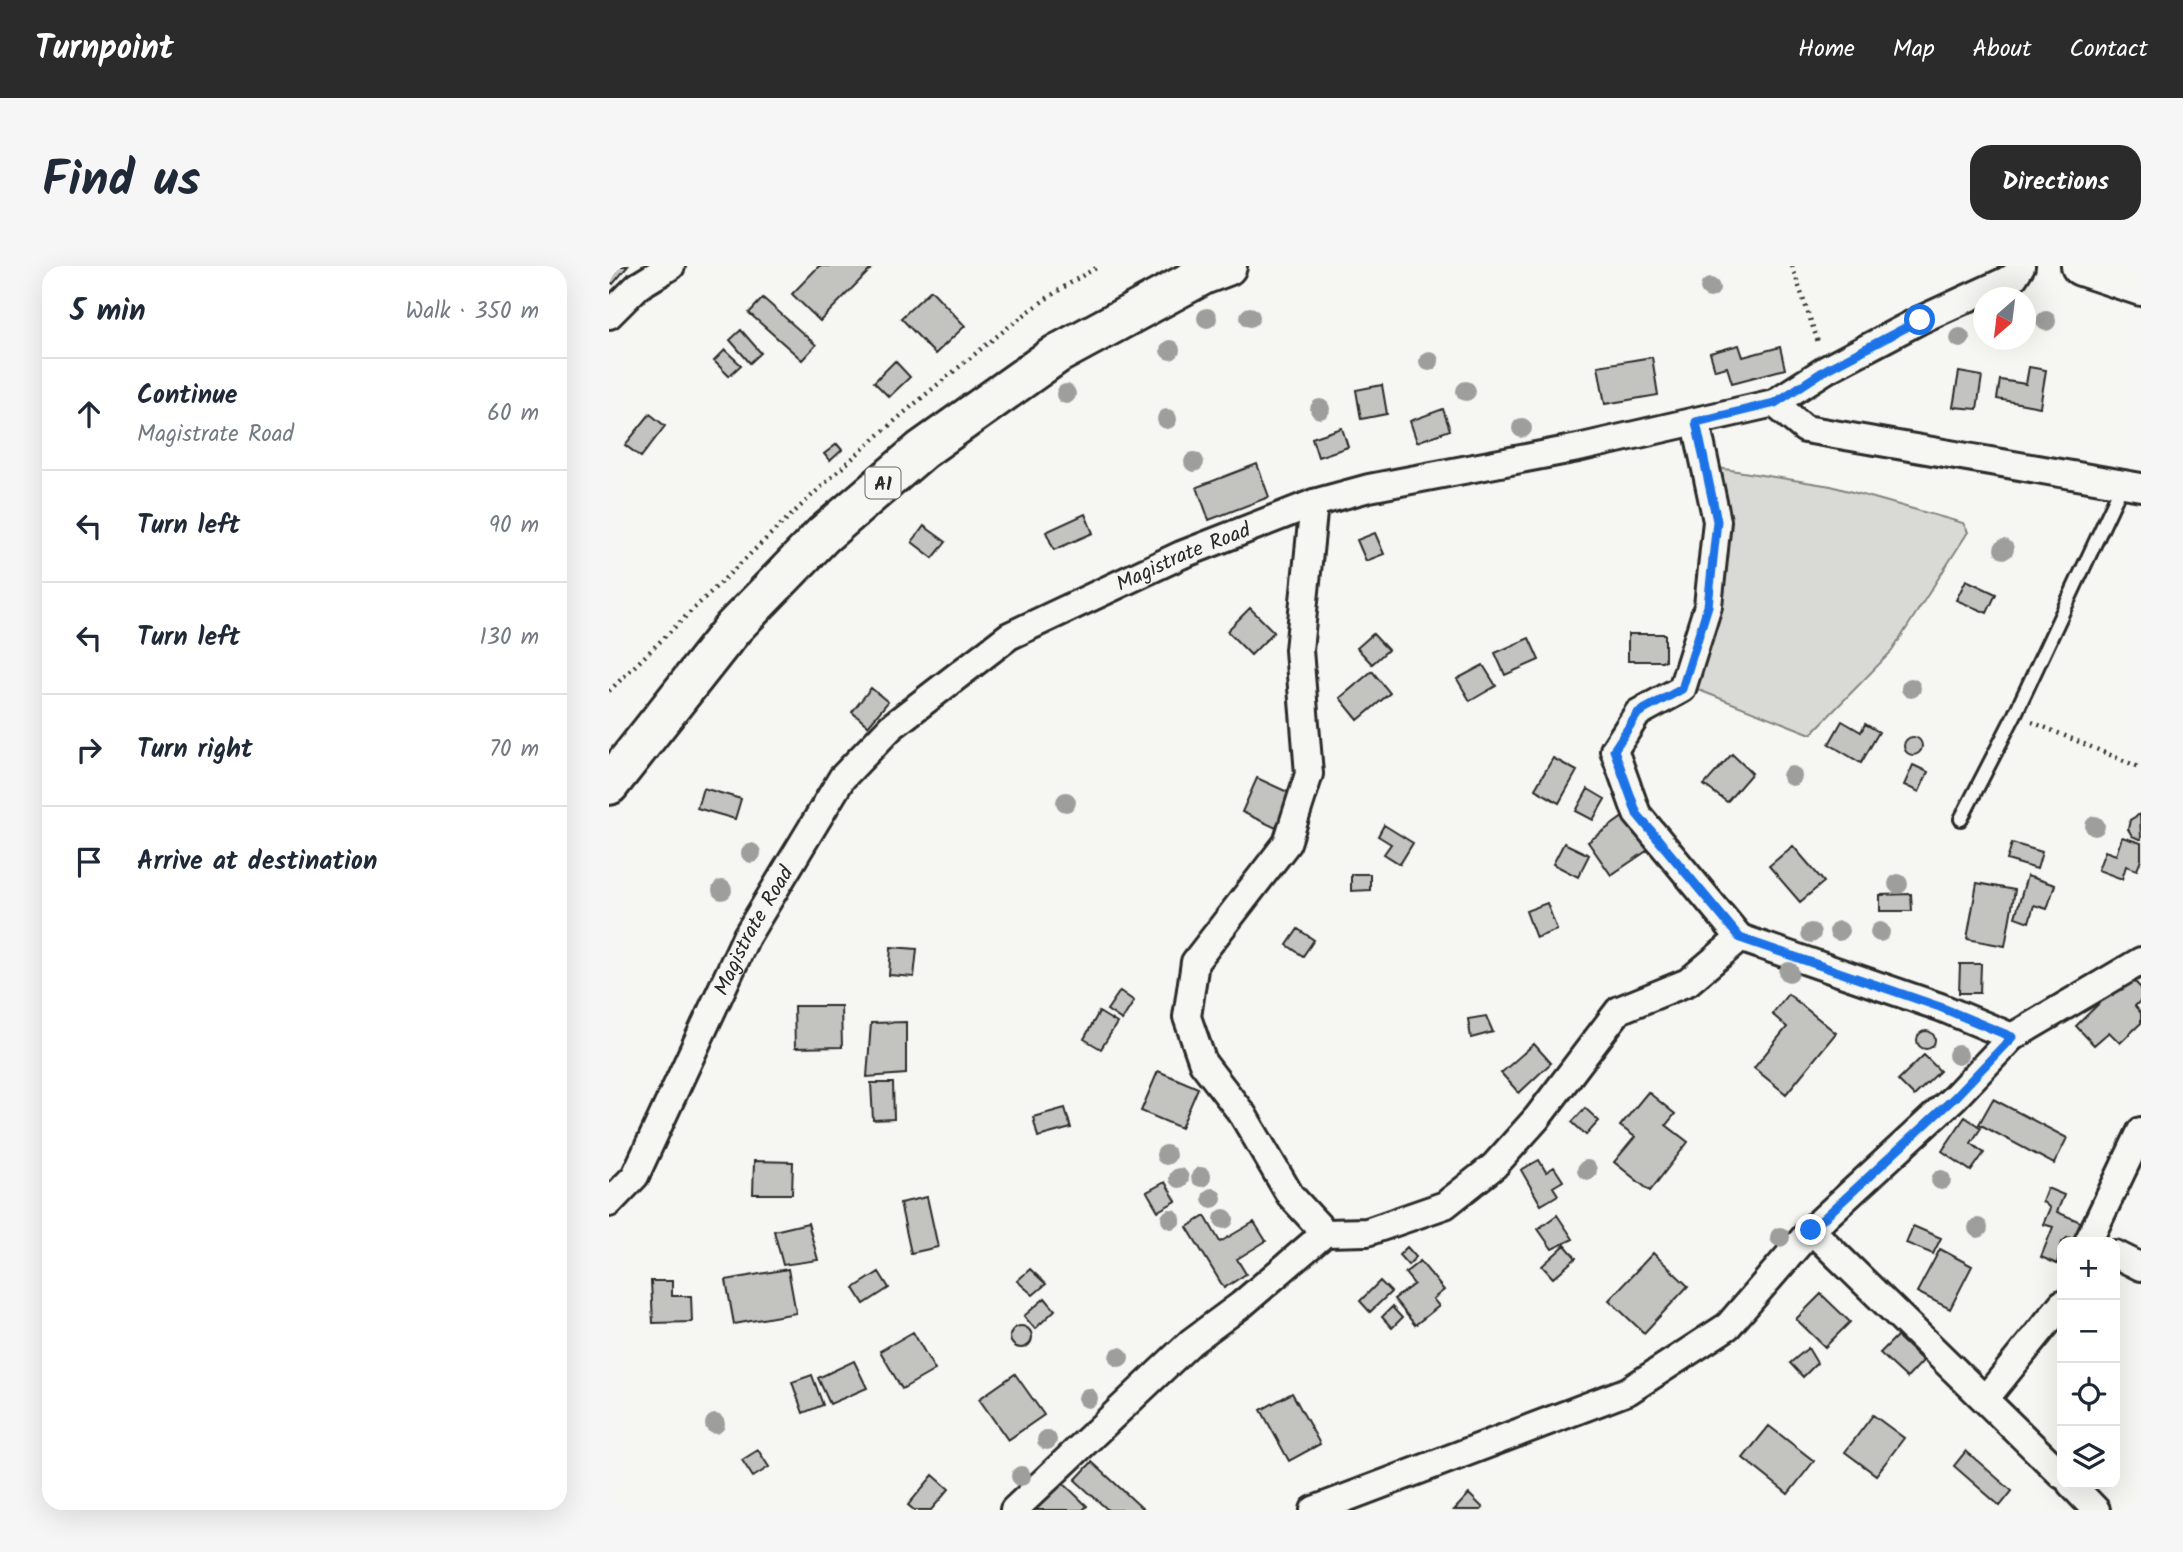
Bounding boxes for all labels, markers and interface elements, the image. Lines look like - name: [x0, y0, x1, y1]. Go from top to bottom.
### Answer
- text: Turnpoint: [35, 23, 174, 76]
- text: Home: [1798, 30, 1855, 69]
- text: Map: [1893, 30, 1935, 69]
- text: About: [1973, 30, 2031, 69]
- text: Contact: [2069, 30, 2148, 69]
- text: Find us: [42, 143, 200, 221]
- button: Directions: [1970, 145, 2141, 220]
- north arrow: [1973, 287, 2036, 350]
- text: 5 min: [70, 288, 146, 336]
- text: Walk · 350 m: [405, 294, 539, 330]
- route start: [1904, 304, 1935, 335]
- text: Continue: [137, 375, 238, 417]
- icon: ahead: [70, 395, 108, 433]
- text: 60 m: [487, 396, 539, 432]
- text: Magistrate Road: [137, 417, 294, 453]
- road number: A1: [865, 468, 901, 498]
- text: Turn left: [137, 505, 240, 547]
- icon: left: [70, 507, 108, 545]
- text: 90 m: [489, 508, 539, 544]
- street label: Magistrate Road: [1111, 514, 1256, 601]
- text: Turn left: [137, 617, 240, 659]
- icon: left: [70, 619, 108, 657]
- text: 130 m: [480, 620, 539, 656]
- text: Turn right: [137, 729, 253, 771]
- icon: right: [70, 731, 108, 769]
- text: 70 m: [489, 732, 539, 768]
- text: Arrive at destination: [137, 841, 377, 883]
- icon: arrive: [70, 843, 108, 881]
- street label: Magistrate Road: [706, 860, 803, 1001]
- route end: [1795, 1214, 1826, 1245]
- map controls: [2057, 1237, 2120, 1489]
- button: +: [2057, 1237, 2120, 1300]
- button: −: [2057, 1300, 2120, 1363]
- button: locate: [2057, 1363, 2120, 1426]
- button: layers: [2057, 1426, 2120, 1489]

